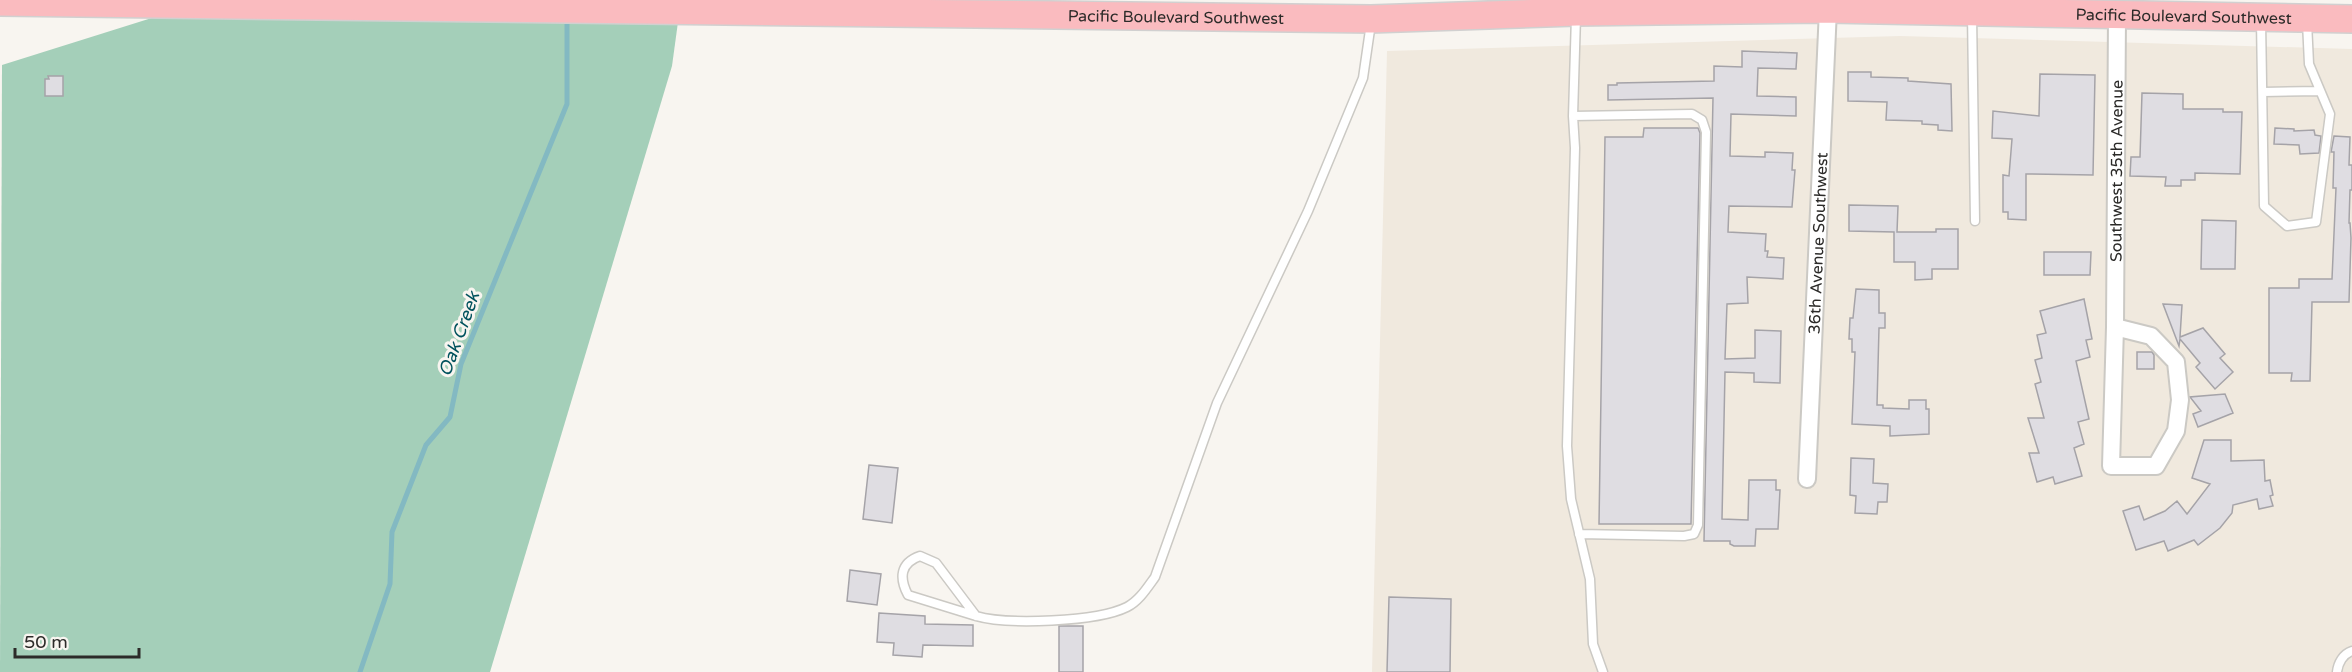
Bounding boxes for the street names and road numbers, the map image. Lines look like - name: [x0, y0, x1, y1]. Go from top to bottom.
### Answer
- street label: Pacific Boulevard Southwest: [2075, 5, 2292, 29]
- street label: Pacific Boulevard Southwest: [1068, 6, 1284, 29]
- street label: Southwest 35th Avenue: [2106, 80, 2128, 262]
- street label: 36th Avenue Southwest: [1804, 152, 1833, 335]

